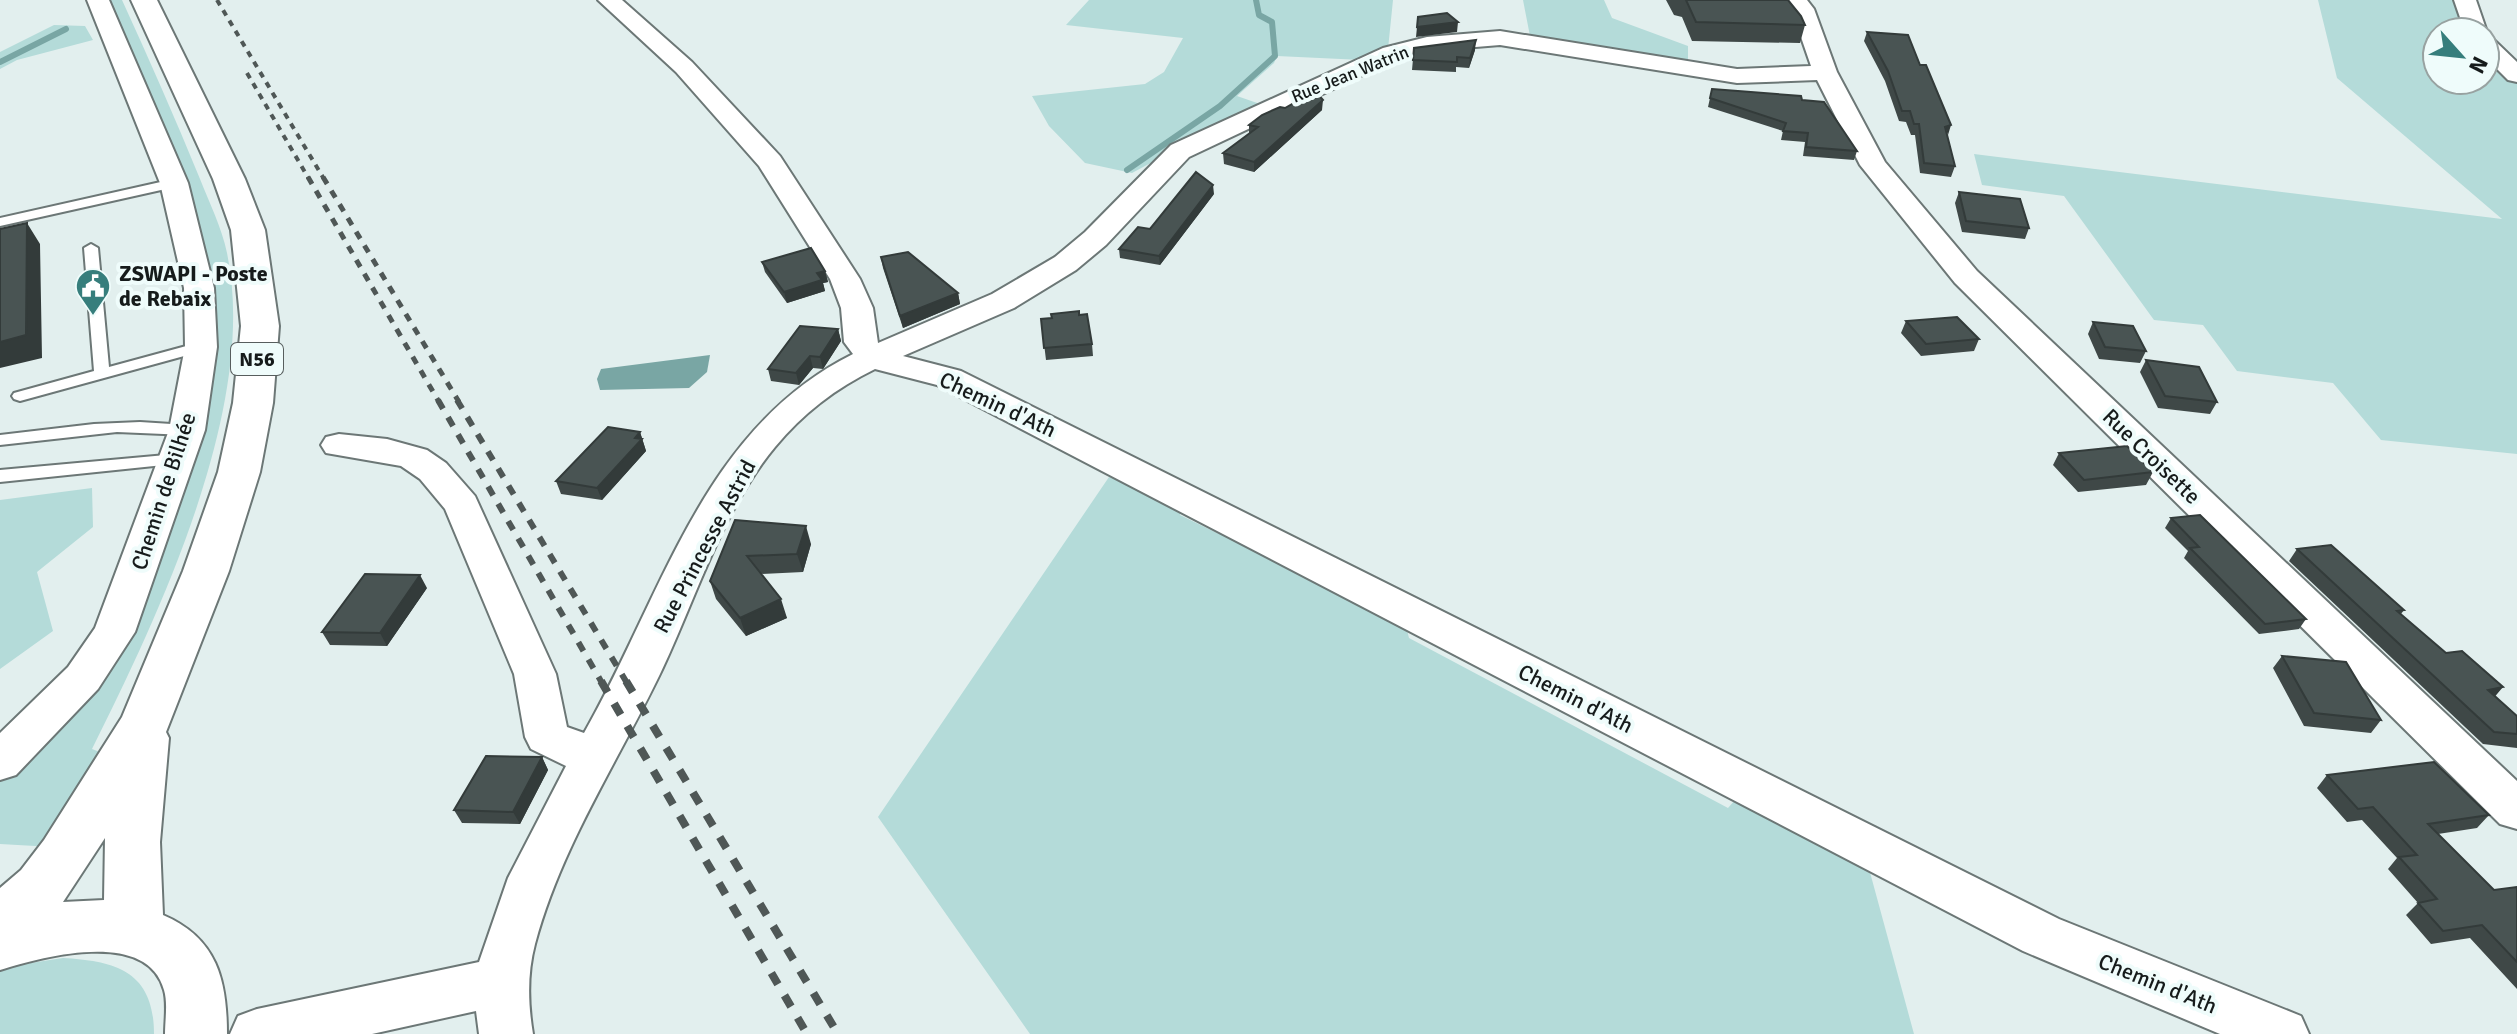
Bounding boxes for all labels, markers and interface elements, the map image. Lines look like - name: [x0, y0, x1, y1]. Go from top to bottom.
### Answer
- north arrow: [2421, 16, 2501, 96]
- street label: Rue Jean Watrin: [1288, 40, 1412, 108]
- text: N: [2463, 52, 2494, 78]
- place label: ZSWAPI - Poste de Rebaix: [119, 260, 268, 312]
- public building icon: ZSWAPI - Poste de Rebaix: [74, 267, 112, 317]
- road number: N56: [231, 343, 283, 375]
- street label: Chemin d'Ath: [935, 366, 1060, 443]
- street label: Rue Croisette: [2097, 403, 2206, 510]
- street label: Chemin de Bilhée: [125, 409, 202, 573]
- street label: Rue Princesse Astrid: [647, 455, 762, 638]
- street label: Chemin d'Ath: [1514, 658, 1638, 739]
- street label: Chemin d'Ath: [2095, 947, 2221, 1019]

